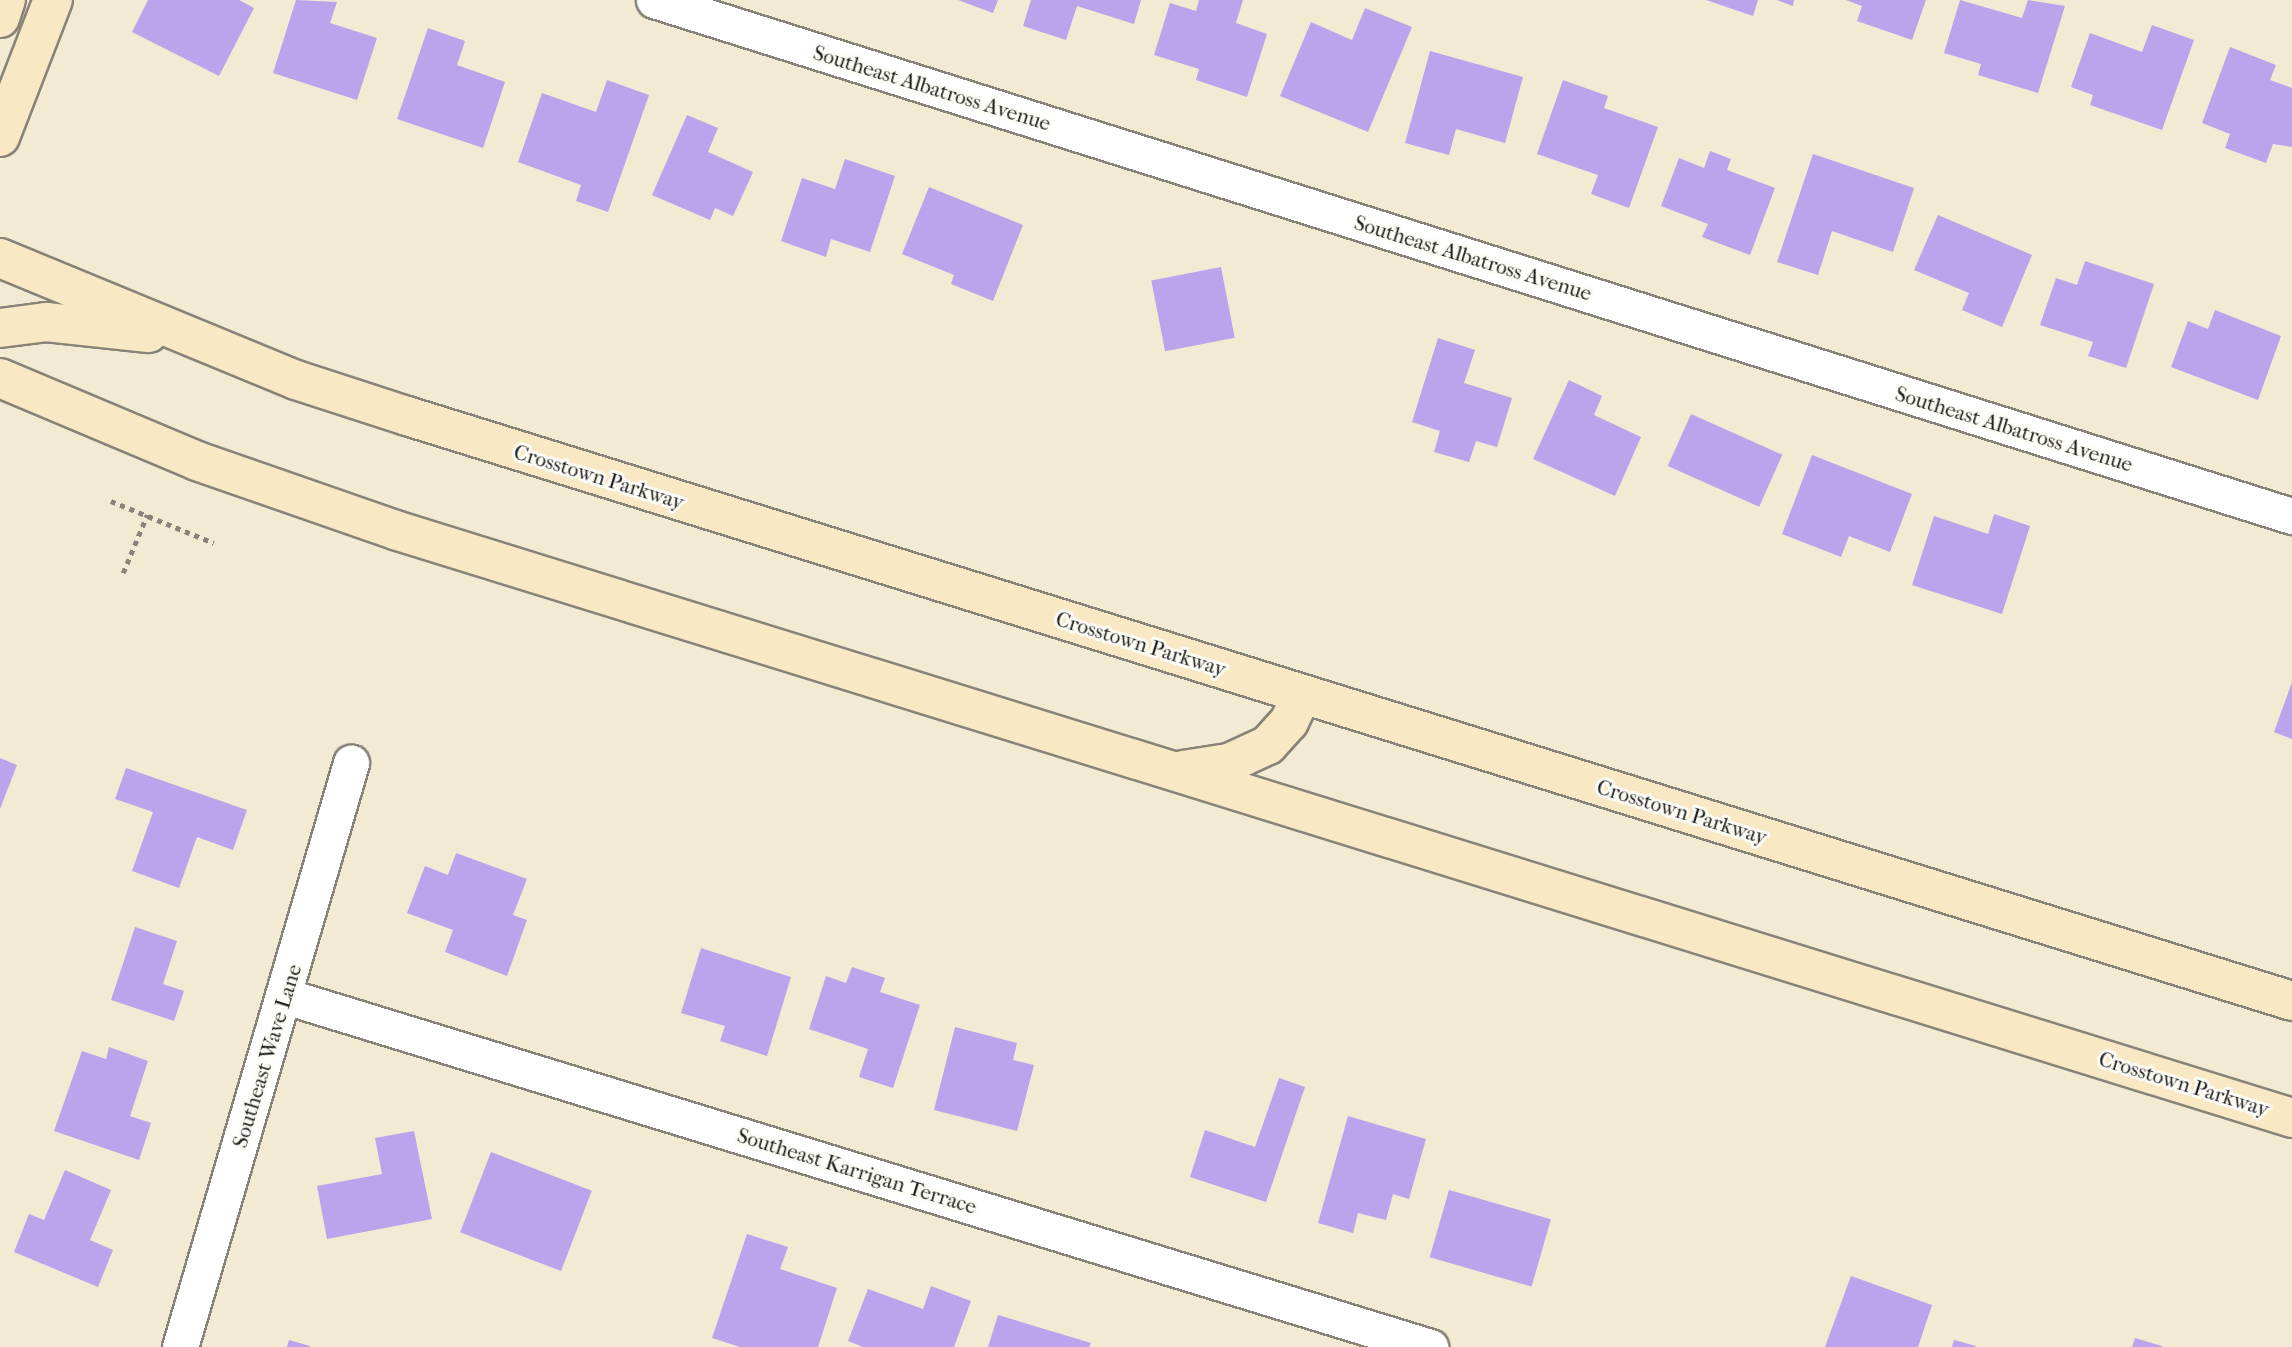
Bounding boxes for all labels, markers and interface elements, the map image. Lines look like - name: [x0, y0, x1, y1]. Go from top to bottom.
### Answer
- street label: Southeast Albatross Avenue: [810, 40, 1054, 136]
- street label: Southeast Albatross Avenue: [1351, 210, 1595, 306]
- street label: Southeast Albatross Avenue: [1892, 381, 2136, 477]
- street label: Crosstown Parkway: [511, 439, 687, 515]
- street label: Crosstown Parkway: [1053, 606, 1229, 682]
- street label: Crosstown Parkway: [1594, 774, 1770, 850]
- street label: Southeast Wave Lane: [227, 961, 307, 1151]
- street label: Crosstown Parkway: [2096, 1046, 2272, 1122]
- street label: Southeast Karrigan Terrace: [734, 1123, 980, 1219]

